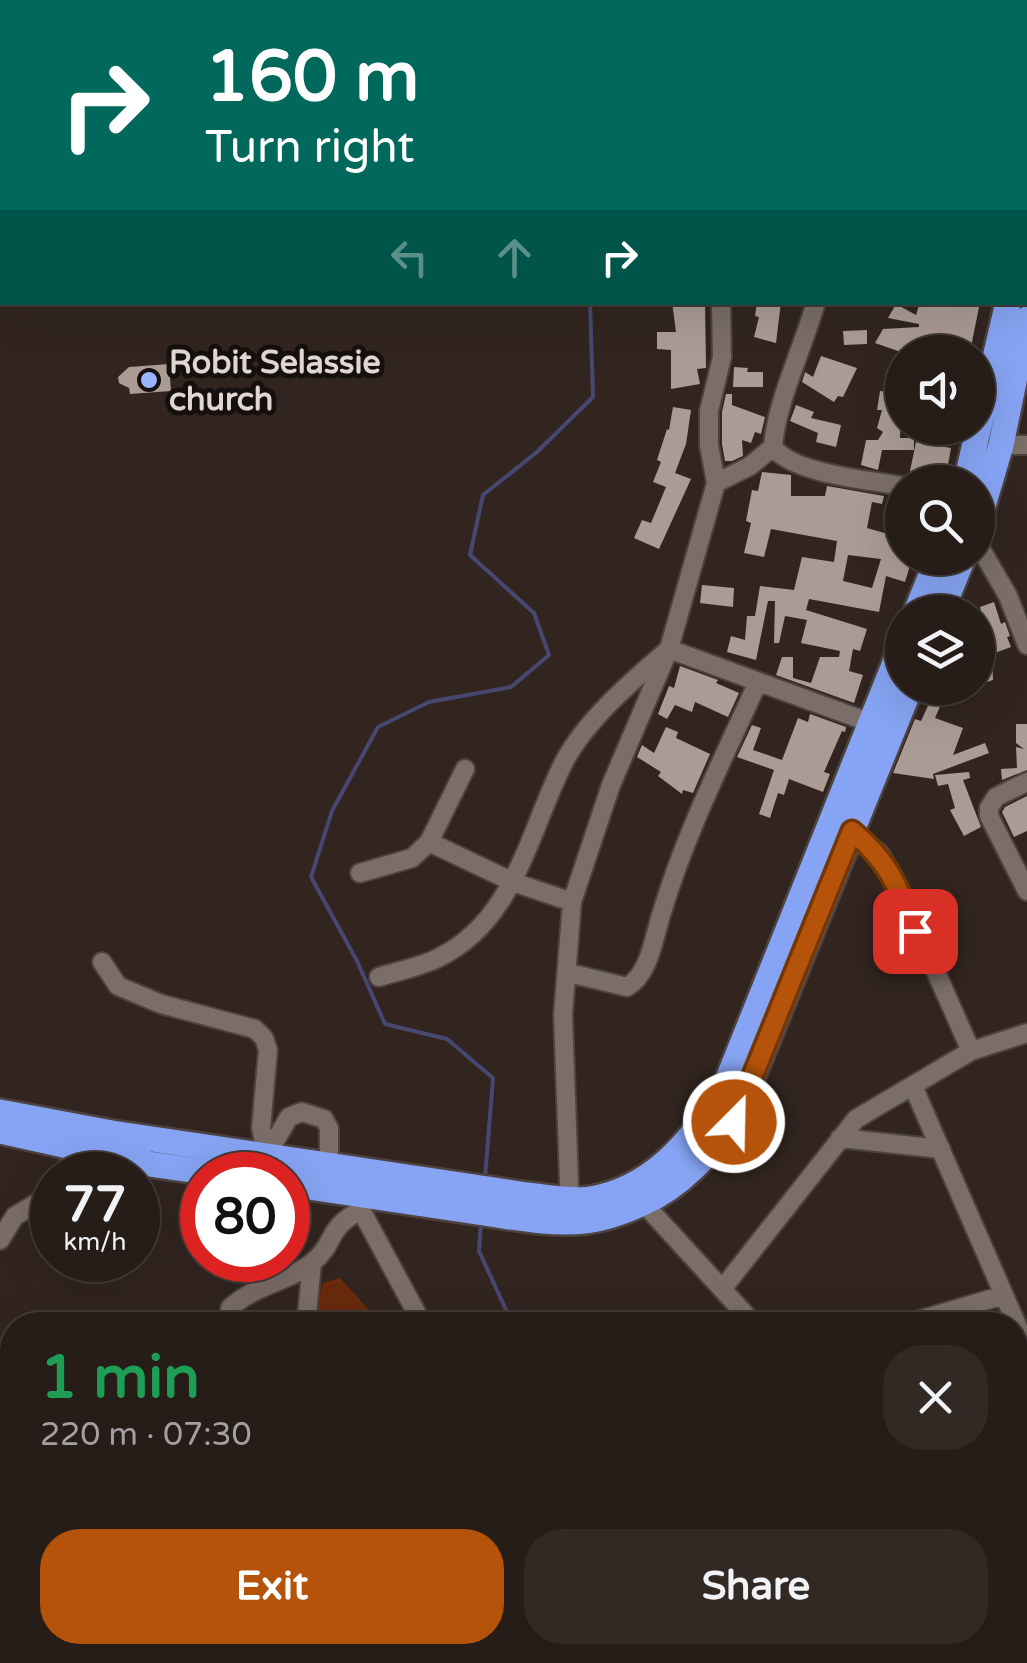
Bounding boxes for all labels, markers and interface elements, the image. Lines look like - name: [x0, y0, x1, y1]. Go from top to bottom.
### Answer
- text: 160 m: [205, 36, 419, 120]
- icon: right: [40, 40, 170, 170]
- text: Turn right: [205, 121, 414, 175]
- icon: left: [382, 230, 437, 285]
- icon: ahead: [487, 230, 542, 285]
- icon: right: [592, 230, 647, 285]
- map controls: [885, 335, 995, 705]
- button: sound: [885, 335, 995, 445]
- place label: Robit Selassie church: [169, 344, 381, 419]
- marker: Robit Selassie church: [138, 369, 160, 391]
- button: search: [885, 465, 995, 575]
- button: layers: [885, 595, 995, 705]
- pin: [873, 889, 958, 974]
- icon: arrive: [888, 904, 943, 959]
- position arrow: [682, 1070, 786, 1174]
- speed limit sign: 80: [180, 1152, 310, 1282]
- text: 77: [64, 1175, 126, 1235]
- text: km/h: [64, 1227, 126, 1257]
- text: 1 min: [40, 1342, 200, 1414]
- button: close: [883, 1345, 988, 1450]
- text: 220 m · 07:30: [40, 1416, 252, 1454]
- button: Exit: [40, 1529, 504, 1644]
- button: Share: [524, 1529, 988, 1644]

